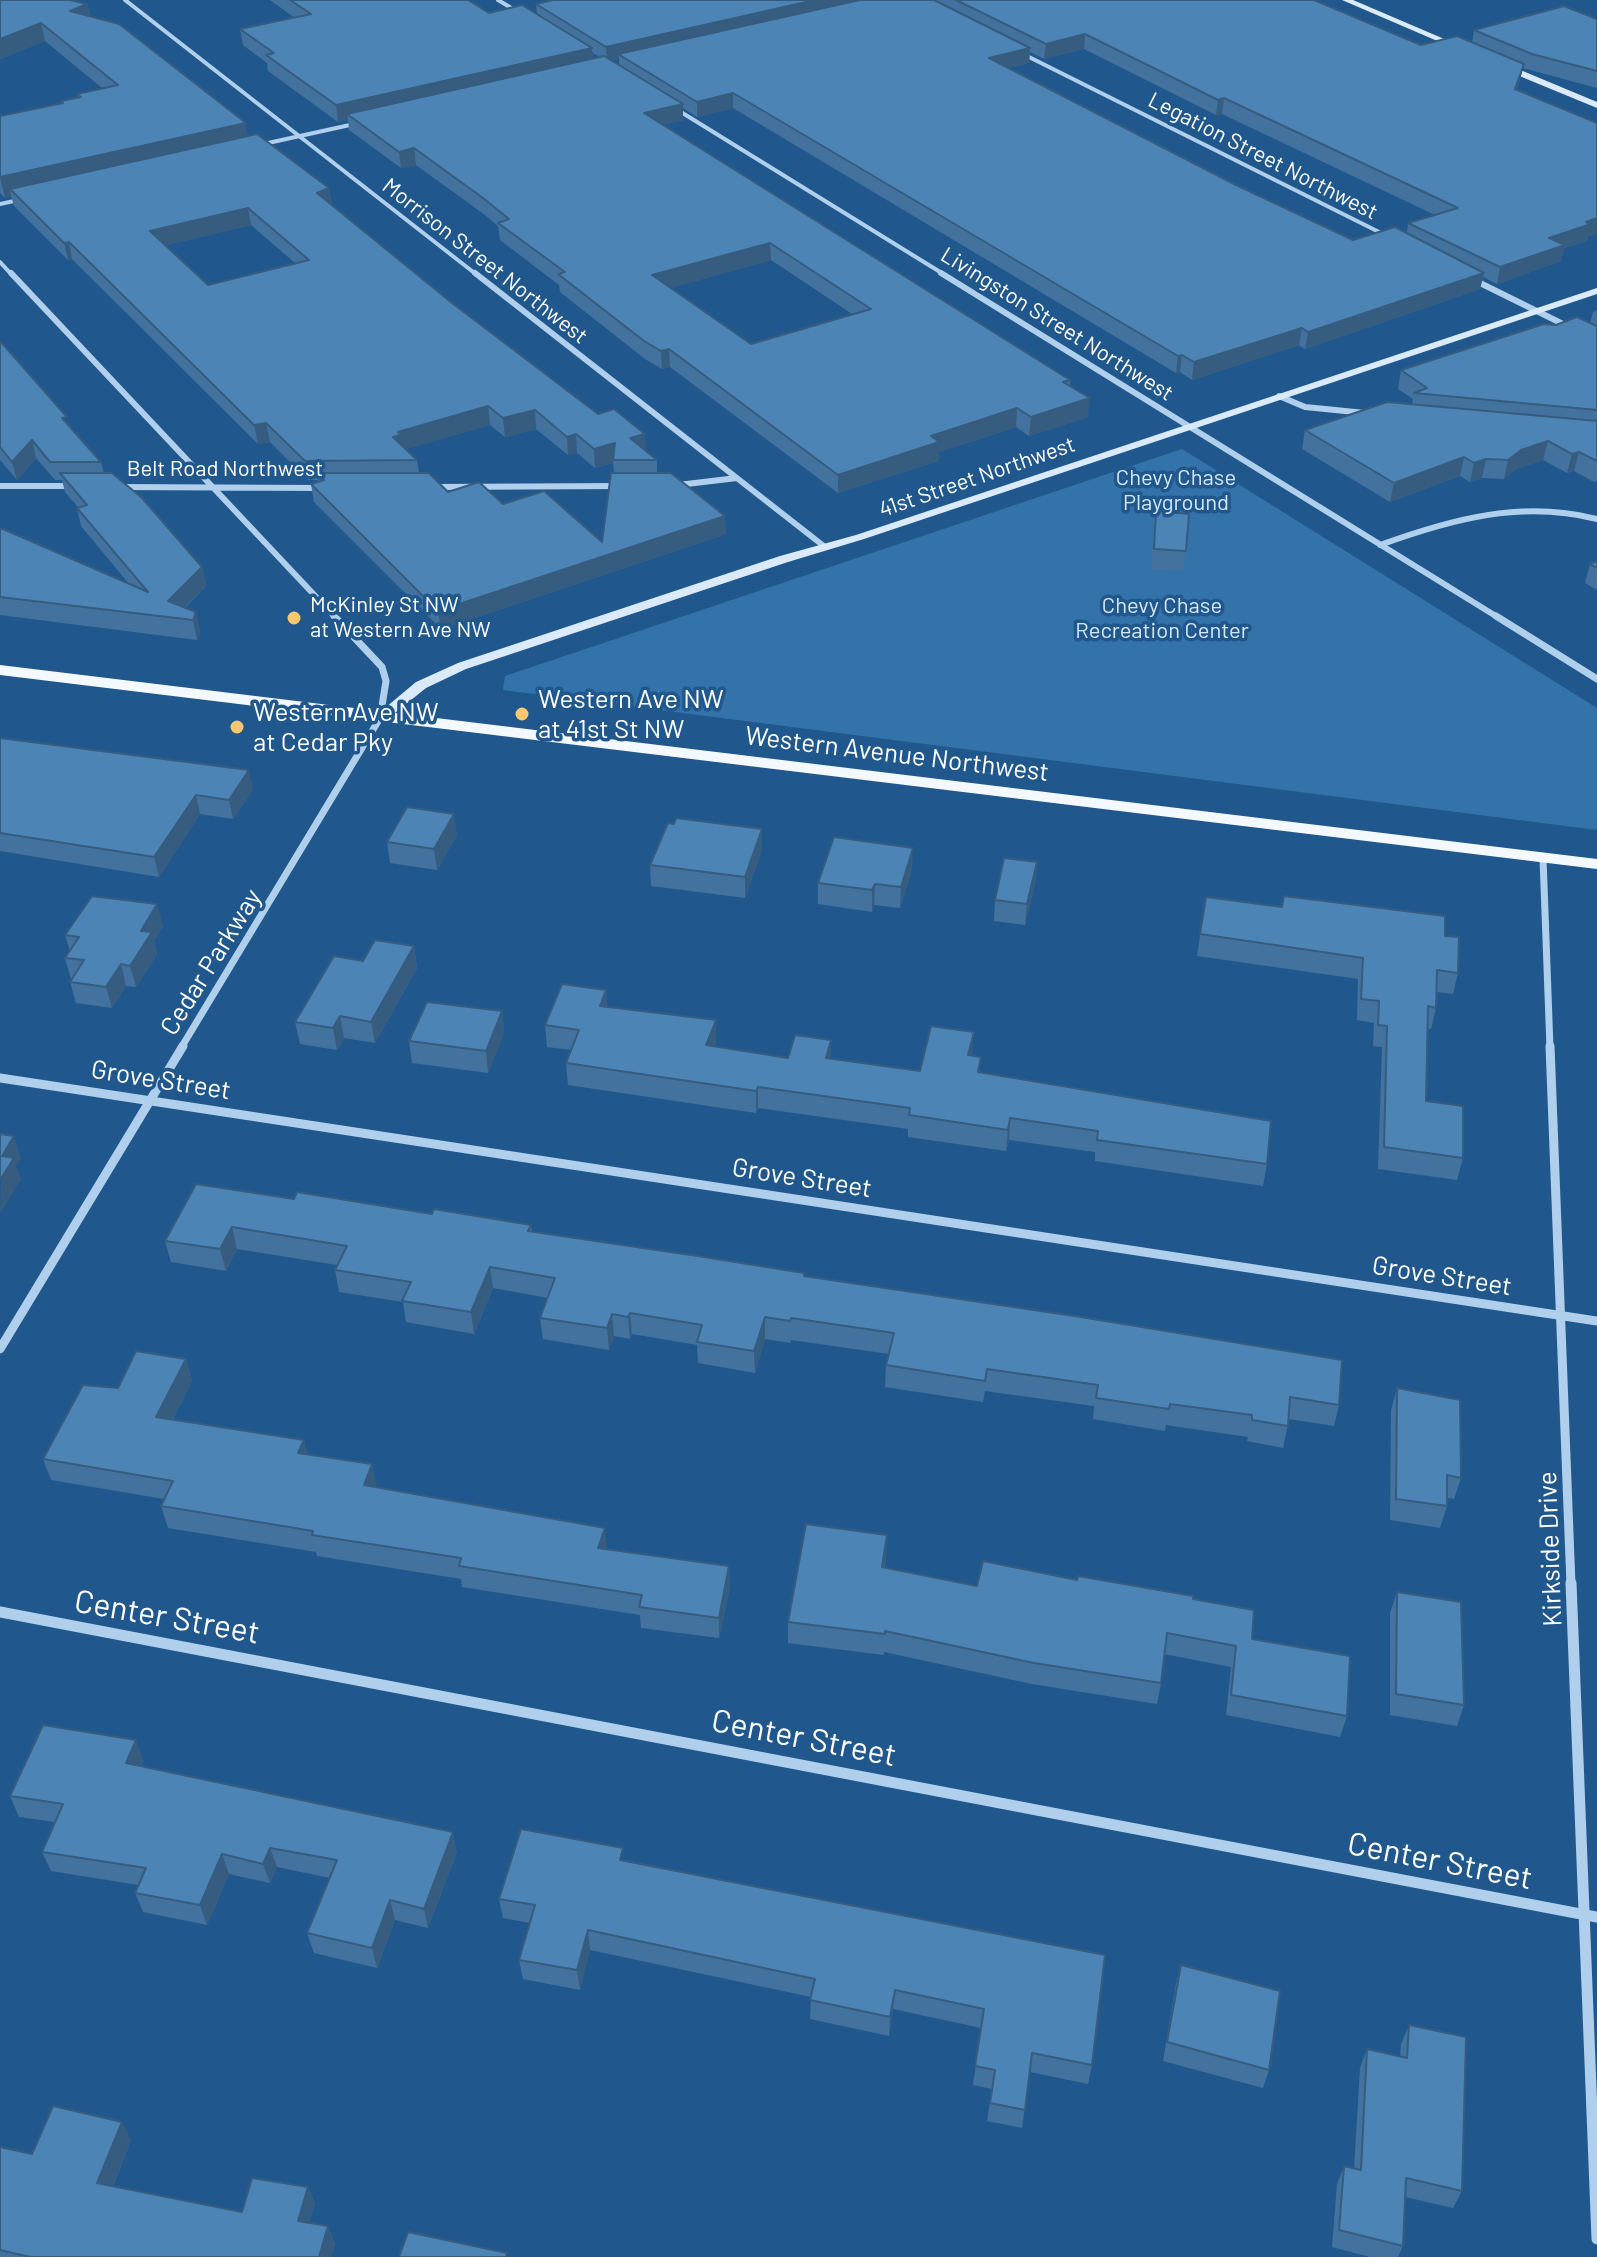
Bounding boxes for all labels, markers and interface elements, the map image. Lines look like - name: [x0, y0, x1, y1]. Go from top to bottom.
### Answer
- street label: Legation Street Northwest: [1144, 87, 1382, 225]
- street label: Morrison Street Northwest: [377, 173, 593, 349]
- street label: Livingston Street Northwest: [936, 242, 1178, 406]
- street label: 41st Street Northwest: [875, 431, 1079, 523]
- street label: Belt Road Northwest: [127, 456, 323, 482]
- park label: Chevy Chase Playground: [1116, 465, 1236, 516]
- place label: McKinley St NW at Western Ave NW: [310, 592, 491, 644]
- park label: Chevy Chase Recreation Center: [1075, 593, 1249, 644]
- marker: McKinley St NW at Western Ave NW: [285, 609, 303, 627]
- place label: Western Ave NW at 41st St NW: [538, 683, 724, 744]
- place label: Western Ave NW at Cedar Pky: [253, 696, 439, 758]
- marker: Western Ave NW at 41st St NW: [513, 705, 531, 723]
- marker: Western Ave NW at Cedar Pky: [228, 718, 246, 736]
- street label: Western Avenue Northwest: [743, 720, 1051, 788]
- street label: Cedar Parkway: [154, 883, 268, 1041]
- street label: Grove Street: [89, 1054, 233, 1106]
- street label: Grove Street: [730, 1152, 874, 1204]
- street label: Grove Street: [1370, 1250, 1514, 1302]
- street label: Kirkside Drive: [1532, 1471, 1568, 1627]
- street label: Center Street: [71, 1582, 263, 1652]
- street label: Center Street: [708, 1701, 900, 1775]
- street label: Center Street: [1344, 1824, 1536, 1898]

